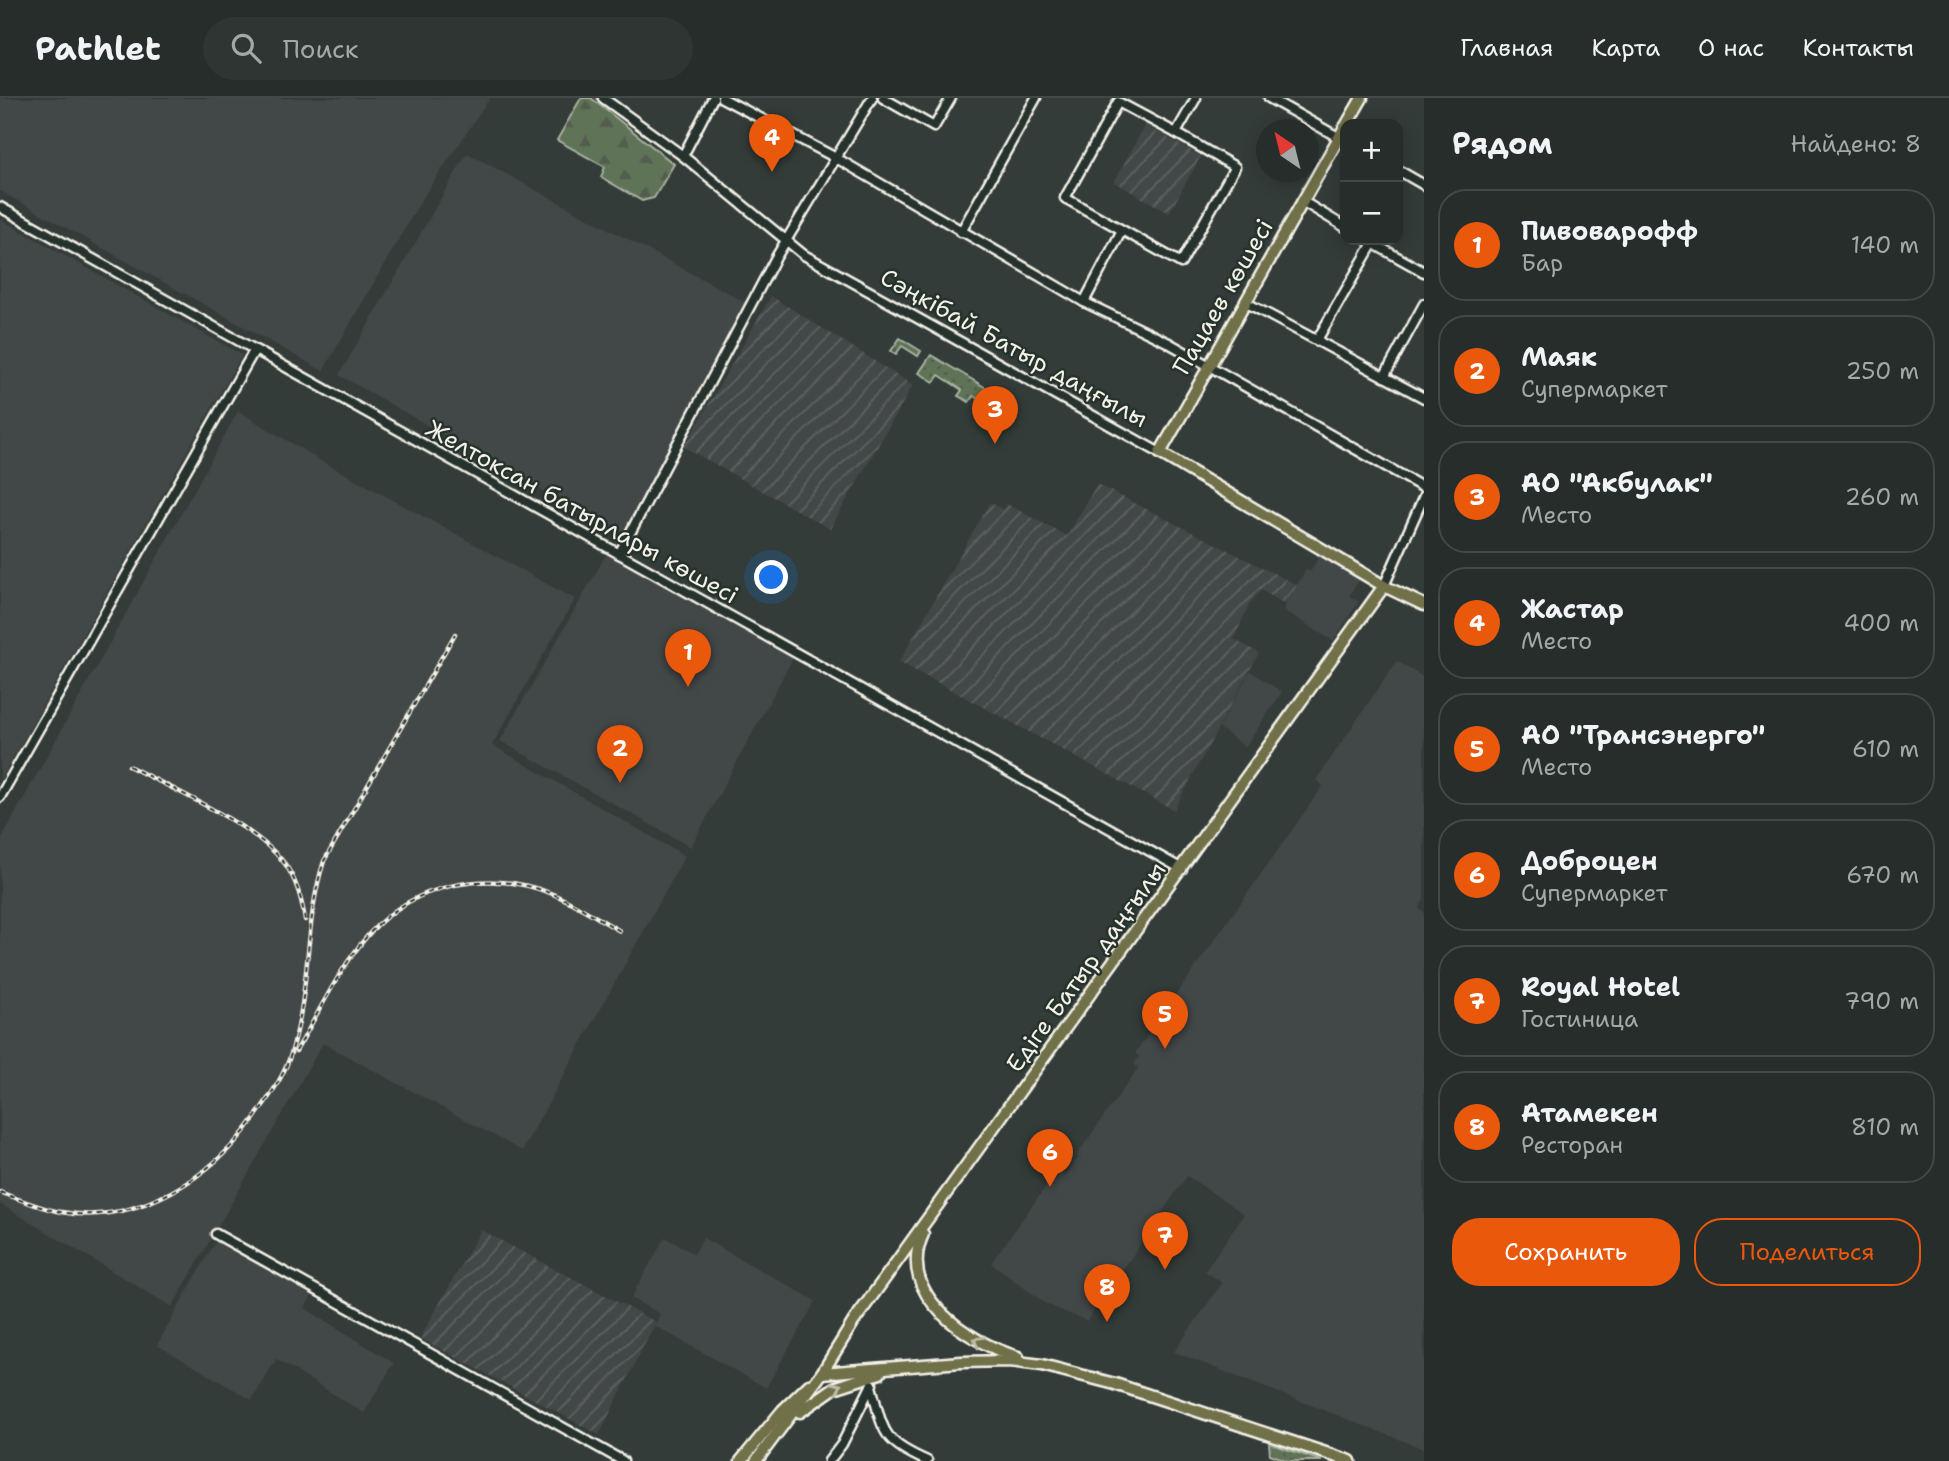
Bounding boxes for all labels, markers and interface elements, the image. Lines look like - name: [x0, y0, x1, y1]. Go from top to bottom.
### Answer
- search box: [203, 17, 693, 80]
- text: Pathlet: [35, 26, 161, 71]
- icon: search: [227, 29, 265, 67]
- text: Поиск: [283, 31, 359, 66]
- text: Главная: [1460, 32, 1553, 64]
- text: Карта: [1591, 32, 1660, 64]
- text: О нас: [1698, 32, 1764, 64]
- text: Контакты: [1802, 32, 1914, 64]
- pin: 4: [749, 114, 795, 172]
- north arrow: [1256, 119, 1319, 182]
- map controls: [1340, 119, 1403, 245]
- button: +: [1340, 119, 1403, 182]
- text: Рядом: [1452, 123, 1552, 164]
- text: Найдено: 8: [1791, 129, 1921, 159]
- button: −: [1340, 182, 1403, 245]
- street label: Пацаев көшесі: [1166, 213, 1280, 381]
- text: Пивоварофф: [1521, 213, 1698, 248]
- text: 1: [1472, 230, 1482, 260]
- text: 140 m: [1851, 230, 1919, 260]
- text: Бар: [1521, 248, 1563, 278]
- street label: Сәңкібай Батыр даңғылы: [875, 261, 1153, 435]
- text: Маяк: [1521, 339, 1597, 374]
- text: 2: [1469, 356, 1485, 386]
- text: 250 m: [1846, 356, 1919, 386]
- text: Супермаркет: [1521, 374, 1668, 404]
- pin: 3: [972, 386, 1018, 444]
- street label: Желтоксан батырлары көшесі: [420, 413, 744, 611]
- text: АО "Акбулак": [1521, 465, 1713, 500]
- text: 3: [1469, 482, 1485, 512]
- text: 260 m: [1845, 482, 1919, 512]
- text: Место: [1521, 500, 1592, 530]
- your location: [754, 560, 788, 594]
- text: Жастар: [1521, 591, 1624, 626]
- text: 4: [1469, 608, 1485, 638]
- text: 400 m: [1843, 608, 1919, 638]
- text: Место: [1521, 626, 1592, 656]
- pin: 1: [665, 629, 711, 687]
- text: АО "Трансэнерго": [1521, 717, 1765, 752]
- pin: 2: [597, 725, 643, 783]
- text: 5: [1470, 734, 1484, 764]
- text: 610 m: [1852, 734, 1919, 764]
- text: Место: [1521, 752, 1592, 782]
- text: Доброцен: [1521, 843, 1658, 878]
- street label: Едіге Батыр даңғылы: [999, 855, 1173, 1079]
- text: 6: [1469, 860, 1485, 890]
- text: 670 m: [1846, 860, 1919, 890]
- text: Супермаркет: [1521, 878, 1668, 908]
- text: Royal Hotel: [1521, 969, 1680, 1004]
- text: 7: [1469, 986, 1485, 1016]
- text: 790 m: [1844, 986, 1919, 1016]
- pin: 5: [1142, 991, 1188, 1049]
- text: Гостиница: [1521, 1004, 1638, 1034]
- text: Атамекен: [1521, 1095, 1658, 1130]
- text: 8: [1469, 1112, 1485, 1142]
- text: 810 m: [1851, 1112, 1919, 1142]
- pin: 6: [1027, 1129, 1073, 1187]
- text: Ресторан: [1521, 1130, 1623, 1160]
- pin: 7: [1142, 1212, 1188, 1270]
- button: Сохранить: [1452, 1218, 1680, 1286]
- button: Поделиться: [1694, 1218, 1921, 1286]
- pin: 8: [1084, 1264, 1130, 1322]
- one-way arrow: [973, 1336, 986, 1349]
- one-way arrow: [830, 1381, 842, 1395]

